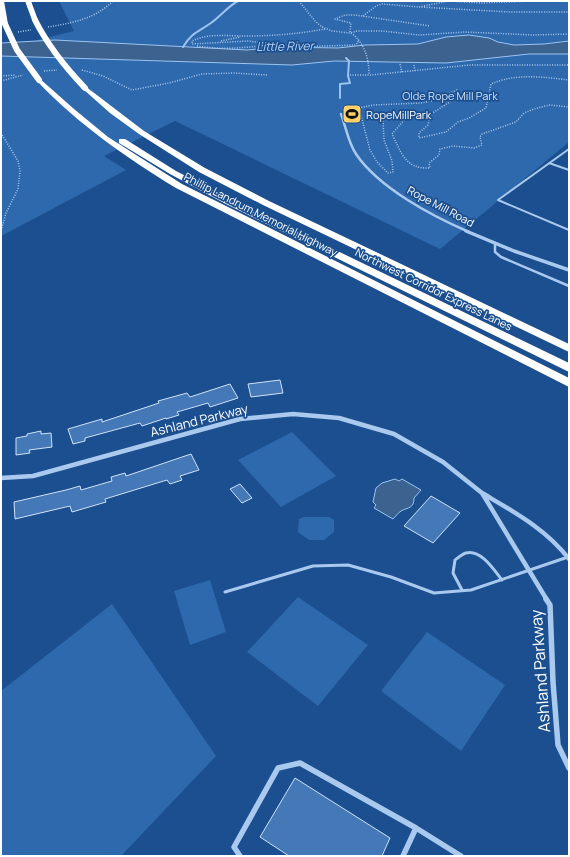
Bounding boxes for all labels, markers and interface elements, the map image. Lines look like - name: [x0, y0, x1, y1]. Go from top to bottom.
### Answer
- water label: Little River: [256, 37, 316, 55]
- park label: Olde Rope Mill Park: [402, 88, 498, 103]
- sports icon: RopeMillPark: [341, 103, 363, 125]
- place label: RopeMillPark: [366, 107, 432, 122]
- street label: Phillip Landrum Memorial Highway: [182, 169, 341, 259]
- street label: Rope Mill Road: [405, 182, 477, 230]
- street label: Northwest Corridor Express Lanes: [353, 244, 515, 334]
- street label: Ashland Parkway: [148, 399, 250, 441]
- street label: Ashland Parkway: [525, 608, 555, 733]

